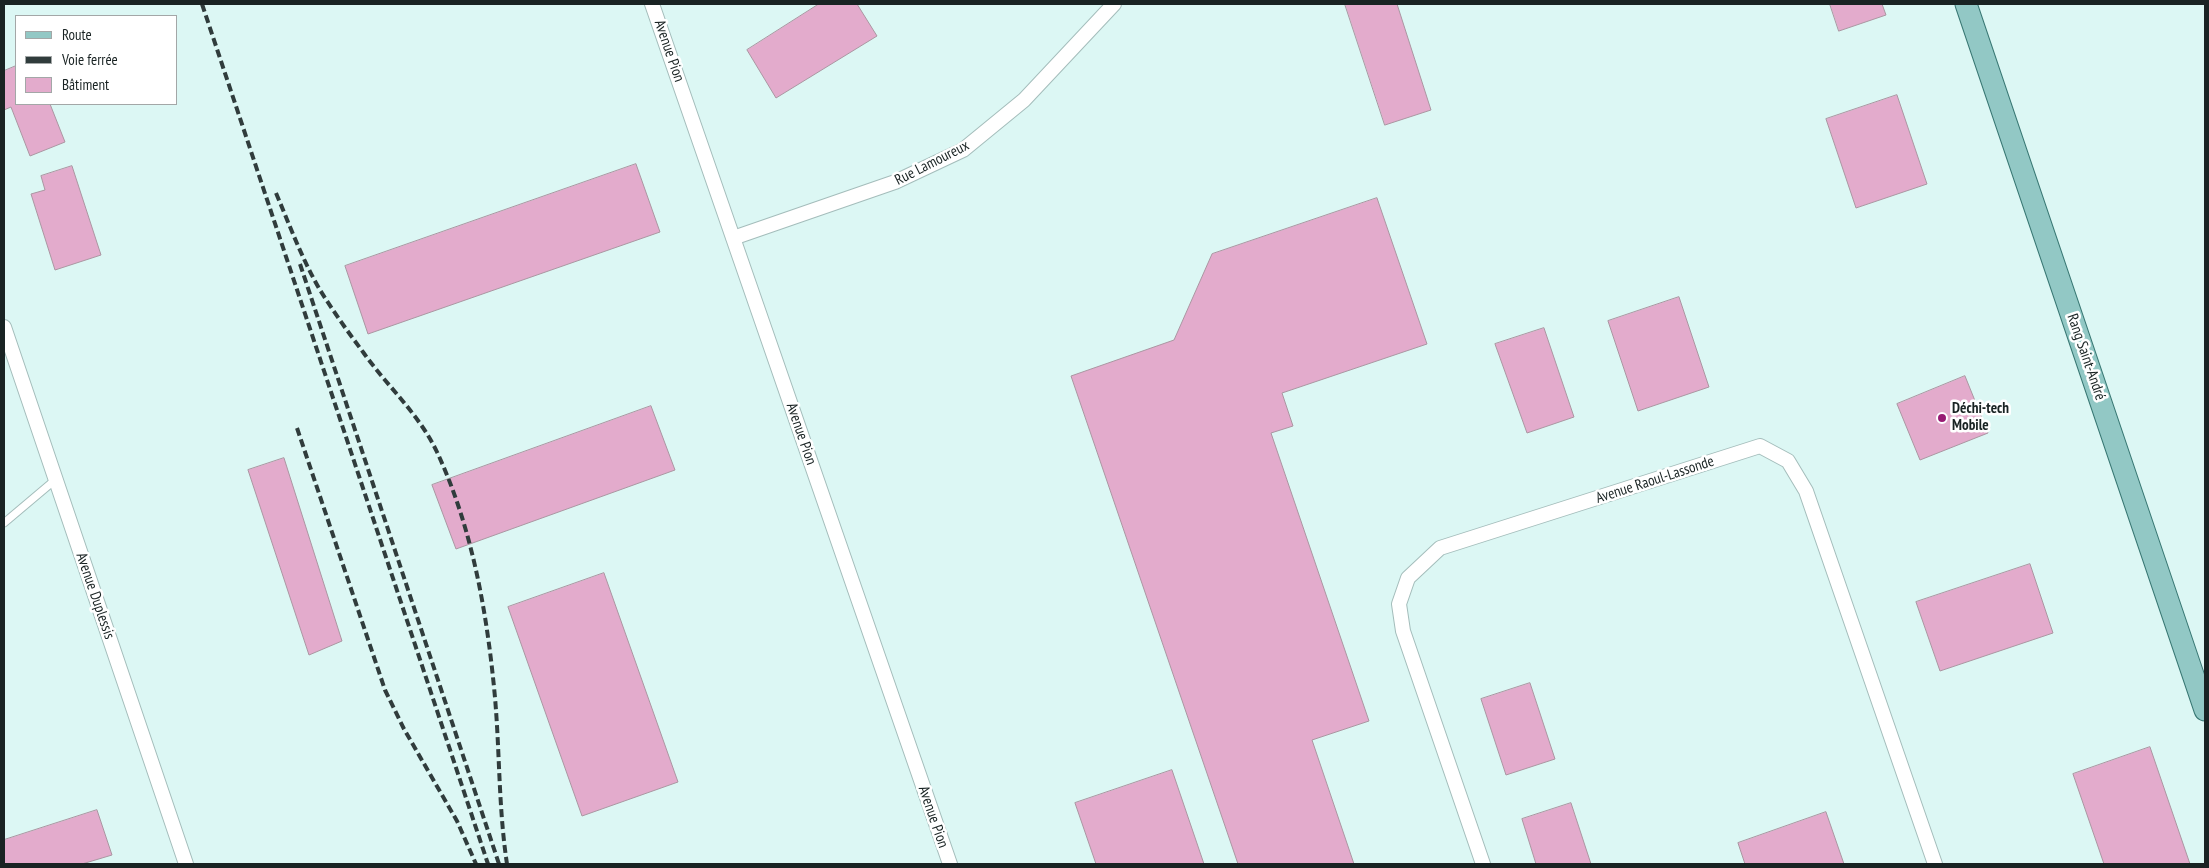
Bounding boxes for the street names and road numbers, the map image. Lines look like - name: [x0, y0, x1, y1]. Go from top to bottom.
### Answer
- street label: Avenue Pion: [650, 18, 688, 84]
- street label: Rue Lamoureux: [892, 137, 972, 189]
- street label: Rang Saint-André: [2063, 311, 2109, 403]
- street label: Avenue Pion: [782, 401, 820, 467]
- street label: Avenue Raoul-Lassonde: [1594, 452, 1716, 508]
- street label: Avenue Duplessis: [72, 550, 118, 642]
- street label: Avenue Pion: [914, 784, 952, 850]

